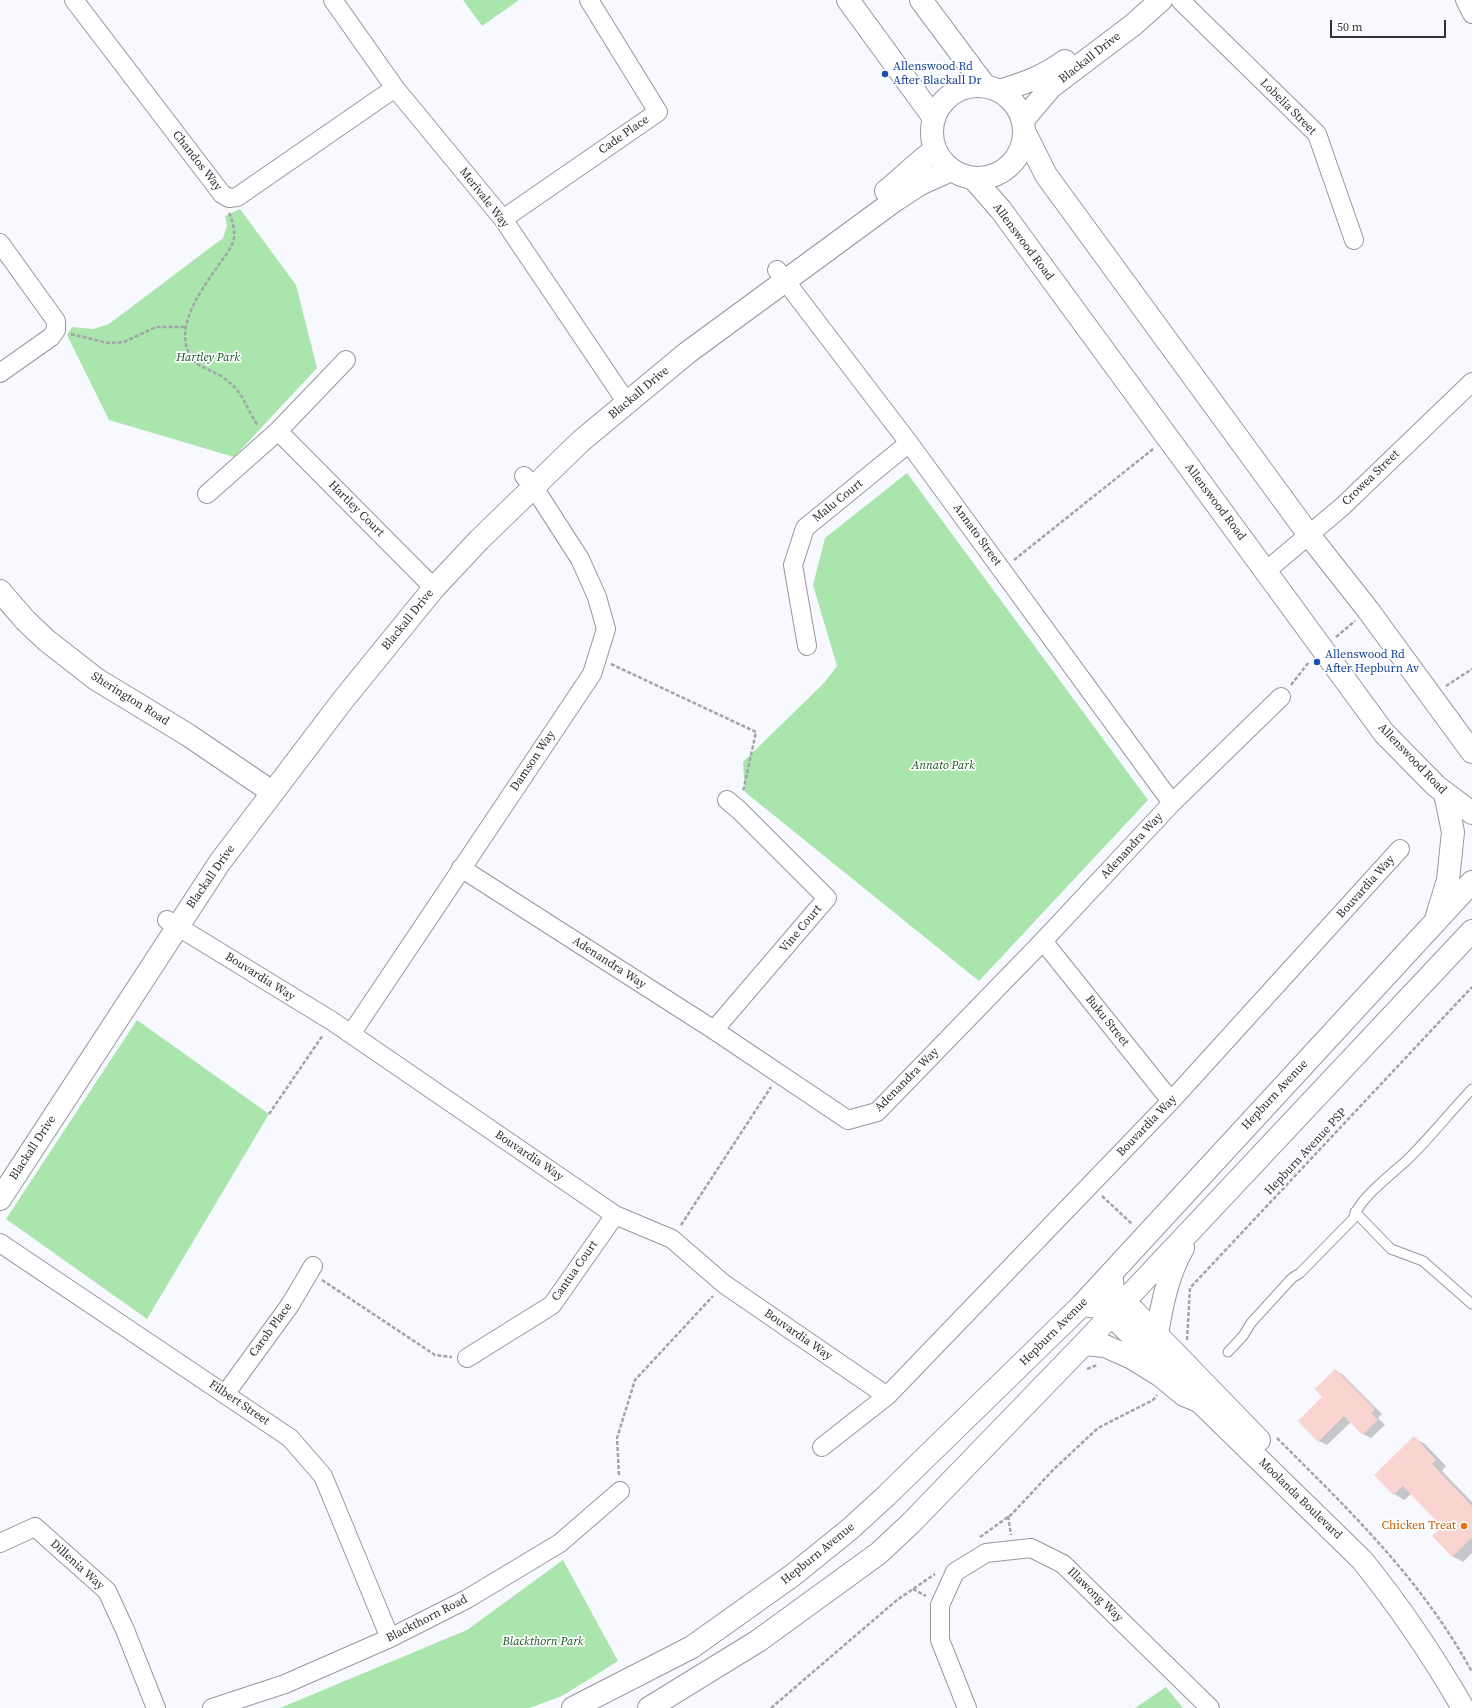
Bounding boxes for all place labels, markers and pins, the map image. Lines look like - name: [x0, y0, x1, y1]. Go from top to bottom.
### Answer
- place label: Allenswood Rd After Blackall Dr: [893, 60, 982, 88]
- marker: Allenswood Rd After Blackall Dr: [880, 69, 890, 79]
- place label: Allenswood Rd After Hepburn Av: [1325, 648, 1419, 676]
- marker: Allenswood Rd After Hepburn Av: [1312, 657, 1322, 667]
- place label: Chicken Treat: [1382, 1519, 1456, 1533]
- marker: Chicken Treat: [1459, 1521, 1469, 1531]

